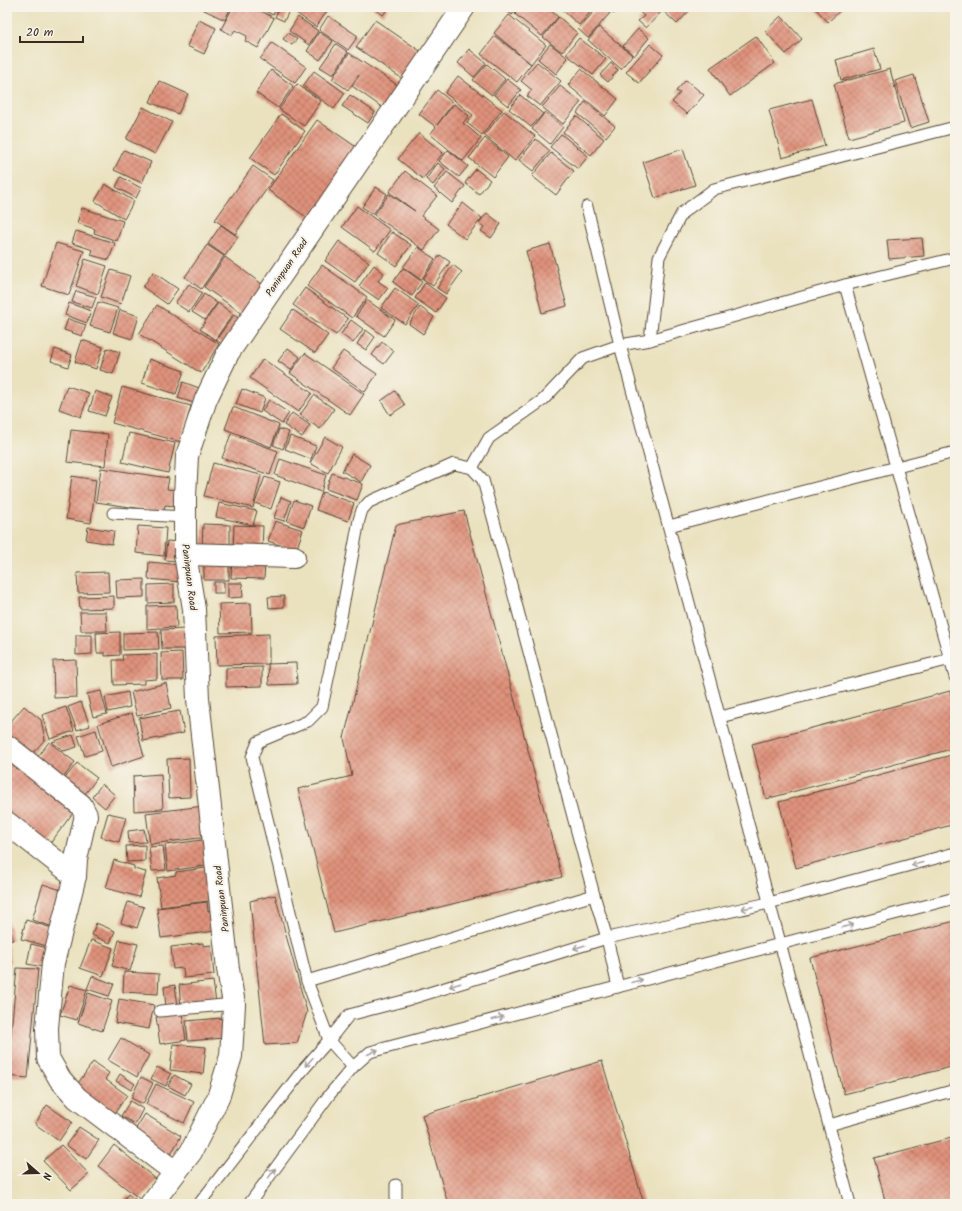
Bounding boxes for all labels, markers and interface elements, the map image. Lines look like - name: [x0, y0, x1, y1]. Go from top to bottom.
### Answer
- scale bar: [20, 18, 83, 44]
- text: 20 m: [26, 23, 54, 42]
- street label: Paninpuan Road: [262, 235, 313, 300]
- street label: Paninpuan Road: [177, 543, 201, 612]
- one-way arrow: [911, 860, 924, 868]
- street label: Paninpuan Road: [210, 864, 234, 933]
- one-way arrow: [741, 904, 754, 912]
- one-way arrow: [841, 922, 854, 929]
- one-way arrow: [573, 944, 586, 951]
- one-way arrow: [630, 977, 643, 985]
- one-way arrow: [449, 982, 462, 989]
- one-way arrow: [491, 1014, 504, 1021]
- one-way arrow: [367, 1048, 379, 1055]
- one-way arrow: [305, 1057, 314, 1067]
- north arrow: [18, 1153, 58, 1193]
- one-way arrow: [268, 1167, 277, 1178]
- text: N: [37, 1170, 56, 1182]

